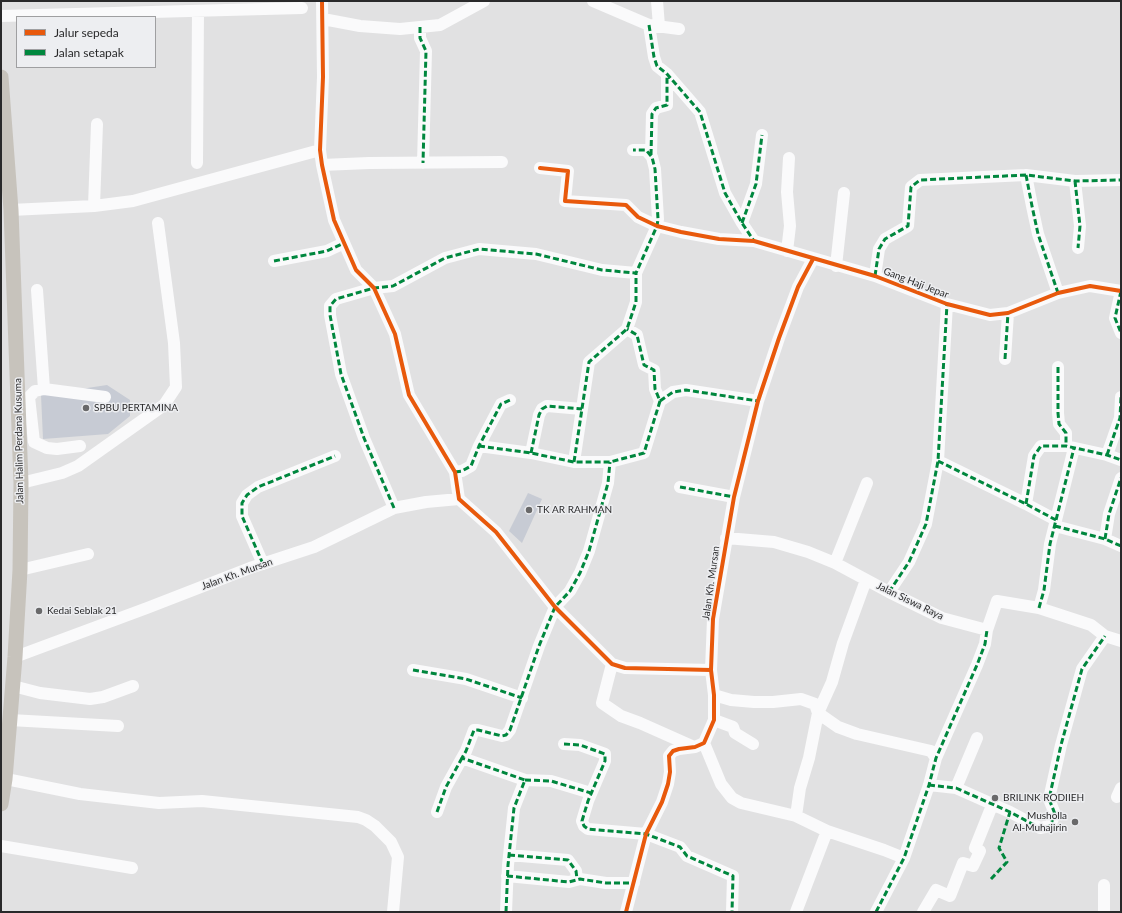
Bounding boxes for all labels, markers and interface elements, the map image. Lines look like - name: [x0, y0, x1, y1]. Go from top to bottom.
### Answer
- legend: [16, 16, 156, 68]
- text: Jalur sepeda: [54, 25, 119, 40]
- text: Jalan setapak: [54, 45, 124, 60]
- street label: Gang Haji Jepar: [882, 265, 950, 301]
- street label: Jalan Halim Perdana Kusuma: [12, 378, 26, 504]
- place label: SPBU PERTAMINA: [94, 402, 178, 414]
- marker: SPBU PERTAMINA: [81, 403, 91, 413]
- place label: TK AR RAHMAN: [537, 504, 612, 516]
- marker: TK AR RAHMAN: [524, 505, 534, 515]
- street label: Jalan Kh. Mursan: [700, 545, 722, 621]
- street label: Jalan Kh. Mursan: [200, 556, 274, 592]
- street label: Jalan Siswa Raya: [875, 580, 945, 622]
- place label: Kedai Seblak 21: [47, 605, 117, 617]
- marker: Kedai Seblak 21: [34, 606, 44, 616]
- place label: BRILINK RODIIEH: [1003, 792, 1084, 804]
- marker: BRILINK RODIIEH: [990, 793, 1000, 803]
- place label: Musholla Al-Muhajirin: [1012, 810, 1067, 834]
- marker: Musholla Al-Muhajirin: [1070, 817, 1080, 827]

